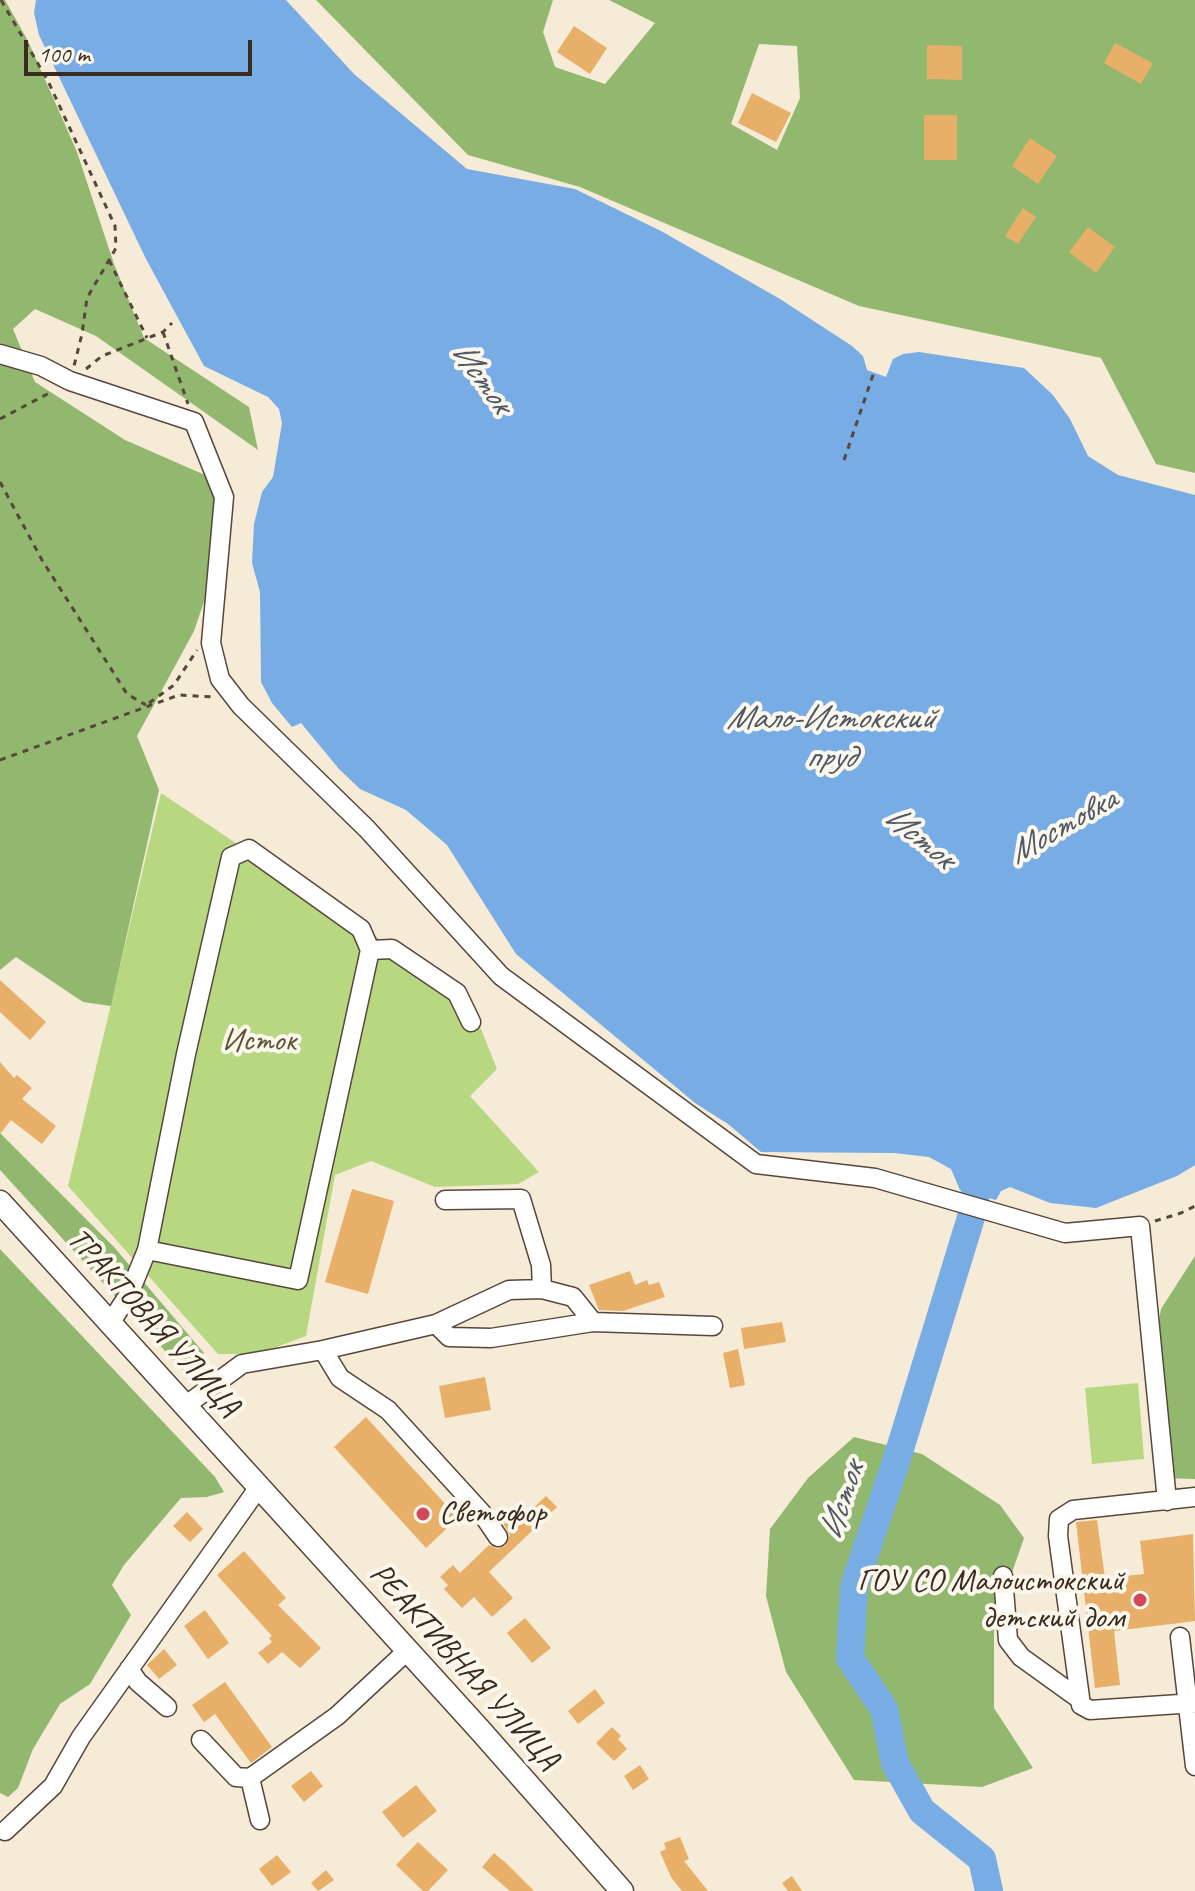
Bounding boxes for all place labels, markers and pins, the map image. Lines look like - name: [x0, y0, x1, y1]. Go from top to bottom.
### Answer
- place label: Светофор: [439, 1495, 546, 1533]
- marker: Светофор: [414, 1505, 432, 1523]
- place label: ГОУ СО Малоистокский детский дом: [858, 1563, 1124, 1638]
- marker: ГОУ СО Малоистокский детский дом: [1131, 1591, 1149, 1609]

